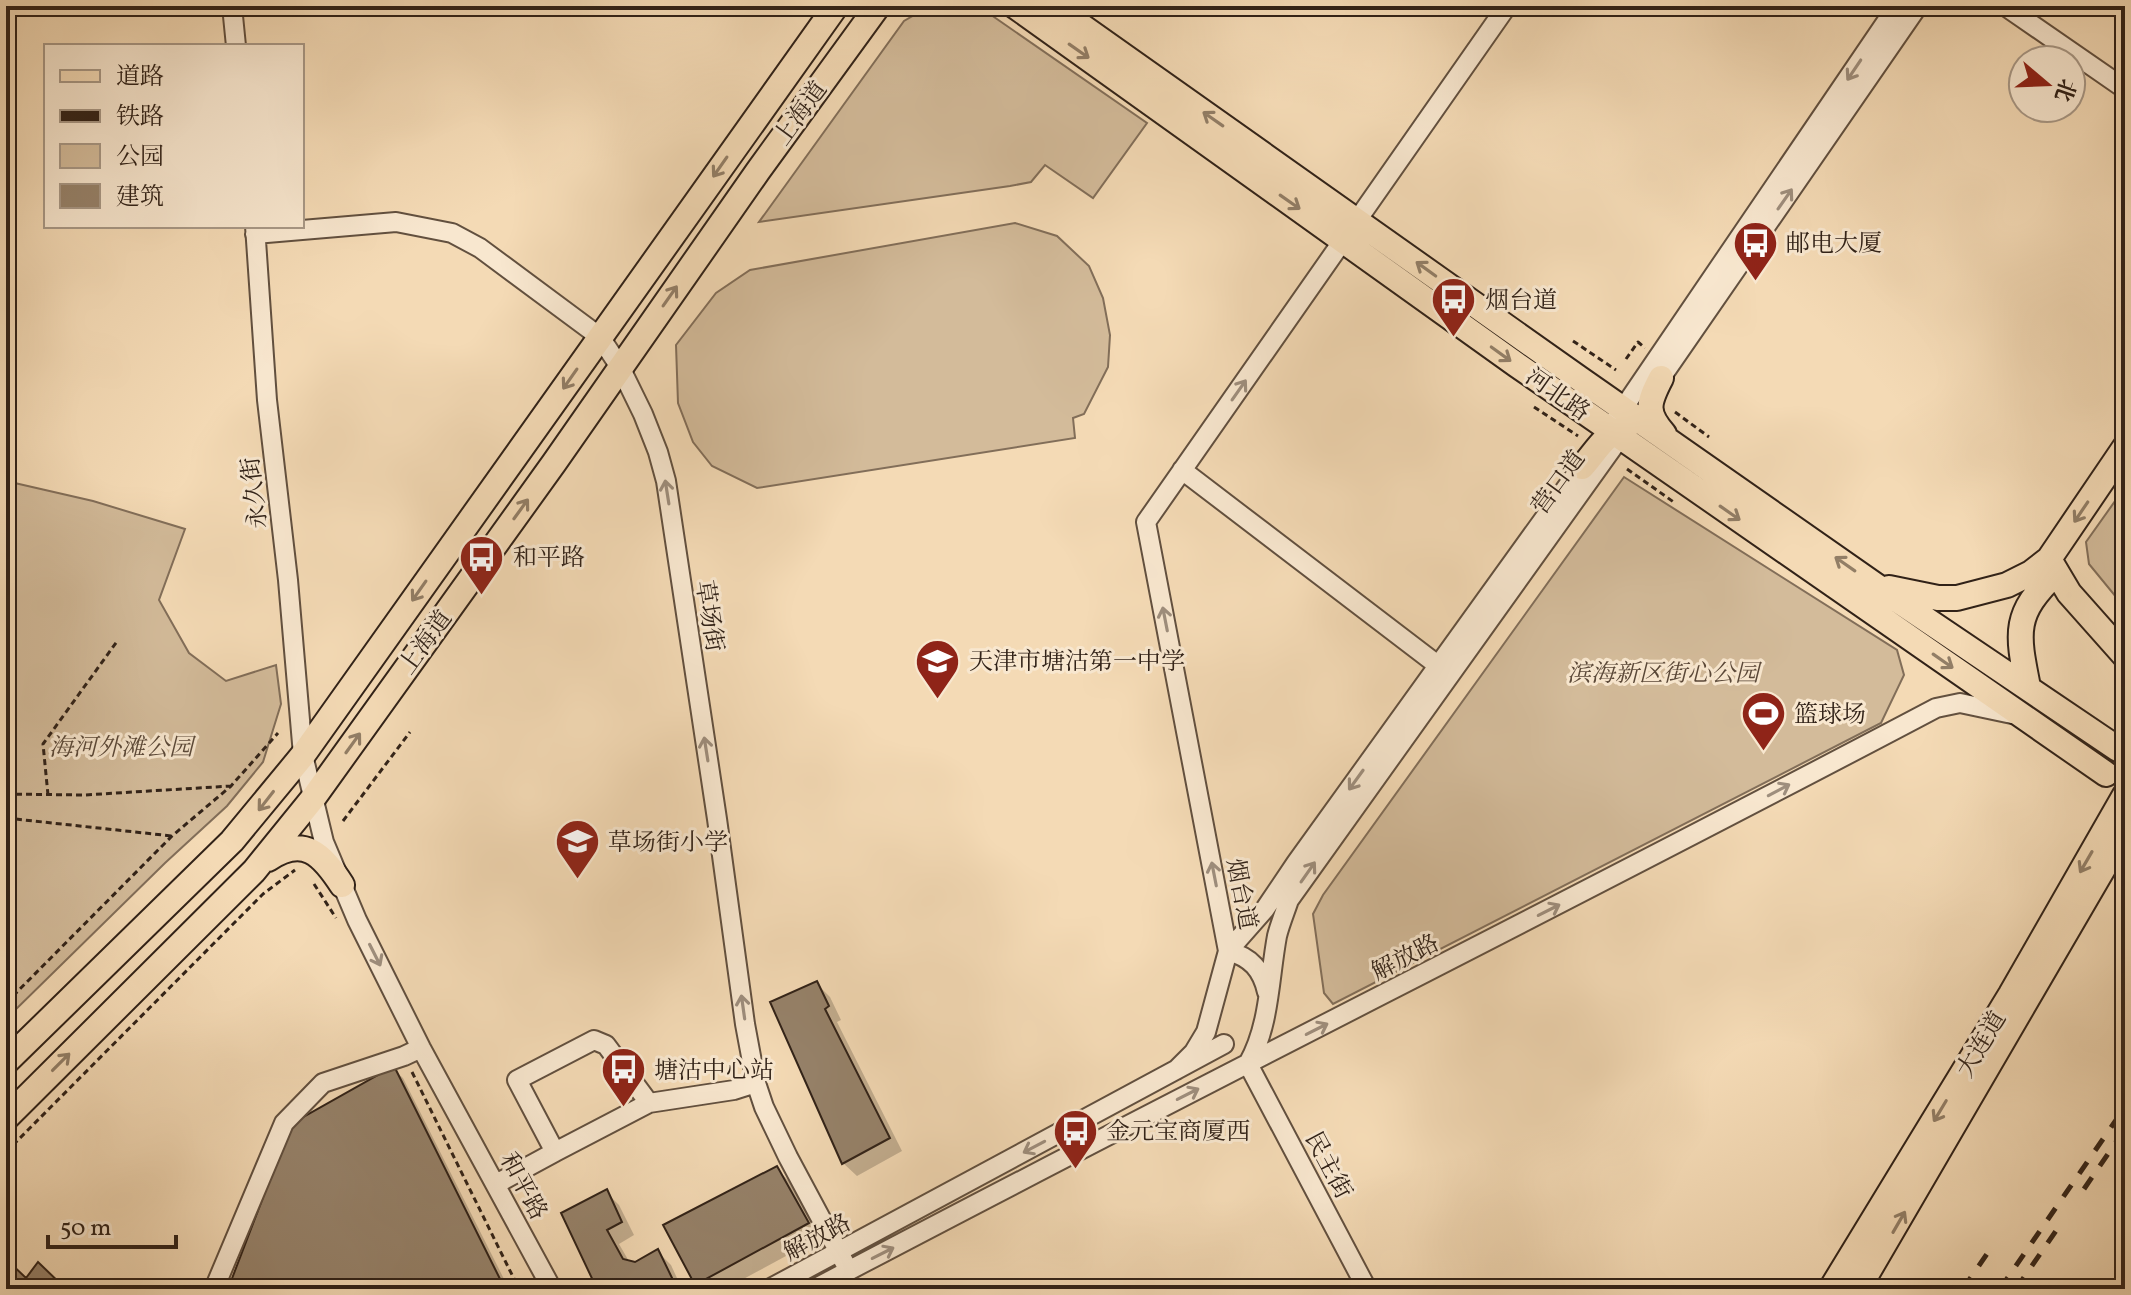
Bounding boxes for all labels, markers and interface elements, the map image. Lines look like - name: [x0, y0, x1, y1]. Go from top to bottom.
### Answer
- one-way arrow: [1067, 43, 1089, 59]
- legend: [44, 44, 304, 228]
- north arrow: [2007, 44, 2087, 124]
- one-way arrow: [1845, 59, 1862, 81]
- text: 道路: [116, 61, 164, 95]
- text: 北: [2045, 74, 2082, 105]
- street label: 上海道: [767, 75, 837, 153]
- text: 铁路: [116, 101, 164, 135]
- one-way arrow: [1203, 111, 1225, 127]
- text: 公园: [116, 141, 164, 175]
- one-way arrow: [711, 155, 728, 177]
- text: 建筑: [116, 181, 164, 215]
- one-way arrow: [1777, 188, 1793, 211]
- one-way arrow: [1279, 194, 1301, 210]
- bus stop icon: 邮电大厦: [1731, 219, 1779, 282]
- place label: 邮电大厦: [1786, 228, 1882, 262]
- one-way arrow: [1415, 261, 1437, 277]
- bus stop icon: 烟台道: [1430, 276, 1478, 339]
- place label: 烟台道: [1485, 285, 1557, 319]
- one-way arrow: [661, 286, 678, 307]
- one-way arrow: [1490, 346, 1512, 362]
- street label: 河北路: [1518, 361, 1596, 430]
- one-way arrow: [562, 368, 578, 390]
- one-way arrow: [1231, 379, 1247, 401]
- street label: 营口道: [1525, 444, 1595, 522]
- street label: 永久街: [235, 455, 277, 531]
- one-way arrow: [659, 480, 674, 505]
- one-way arrow: [512, 499, 529, 520]
- one-way arrow: [2073, 500, 2089, 522]
- one-way arrow: [1718, 505, 1740, 521]
- bus stop icon: 和平路: [458, 533, 506, 596]
- place label: 和平路: [513, 542, 585, 576]
- one-way arrow: [1835, 556, 1857, 572]
- street label: 草场街: [686, 578, 730, 655]
- one-way arrow: [411, 580, 427, 602]
- street label: 上海道: [392, 604, 462, 682]
- one-way arrow: [1156, 607, 1171, 632]
- school or university icon: 天津市塘沽第一中学: [914, 637, 962, 700]
- place label: 天津市塘沽第一中学: [969, 646, 1185, 680]
- one-way arrow: [1932, 653, 1954, 670]
- park label: 滨海新区街心公园: [1567, 658, 1763, 692]
- sports icon: 篮球场: [1739, 690, 1787, 753]
- place label: 篮球场: [1794, 699, 1866, 733]
- park label: 海河外滩公园: [49, 732, 197, 766]
- one-way arrow: [344, 732, 361, 754]
- one-way arrow: [698, 737, 713, 762]
- one-way arrow: [1348, 769, 1365, 790]
- one-way arrow: [1767, 782, 1791, 798]
- one-way arrow: [257, 790, 274, 811]
- school or university icon: 草场街小学: [553, 818, 601, 881]
- place label: 草场街小学: [608, 827, 728, 861]
- one-way arrow: [2078, 850, 2094, 873]
- street label: 烟台道: [1216, 856, 1264, 933]
- one-way arrow: [1205, 862, 1220, 888]
- one-way arrow: [1300, 862, 1316, 884]
- one-way arrow: [1536, 902, 1560, 917]
- street label: 解放路: [1366, 927, 1446, 990]
- one-way arrow: [368, 943, 383, 967]
- one-way arrow: [735, 994, 750, 1020]
- street label: 大连道: [1950, 1005, 2016, 1085]
- one-way arrow: [1305, 1020, 1329, 1036]
- bus stop icon: 塘沽中心站: [599, 1046, 647, 1109]
- one-way arrow: [51, 1053, 70, 1072]
- place label: 塘沽中心站: [654, 1055, 774, 1089]
- one-way arrow: [1176, 1086, 1200, 1102]
- one-way arrow: [1932, 1099, 1948, 1121]
- bus stop icon: 金元宝商厦西: [1051, 1107, 1099, 1170]
- place label: 金元宝商厦西: [1106, 1116, 1250, 1150]
- street label: 民主街: [1295, 1126, 1359, 1206]
- one-way arrow: [1023, 1139, 1046, 1155]
- street label: 和平路: [490, 1147, 554, 1227]
- scale bar: [48, 1199, 176, 1249]
- street label: 解放路: [778, 1207, 858, 1271]
- one-way arrow: [1891, 1211, 1907, 1234]
- text: 50 m: [60, 1212, 112, 1246]
- one-way arrow: [871, 1244, 895, 1260]

